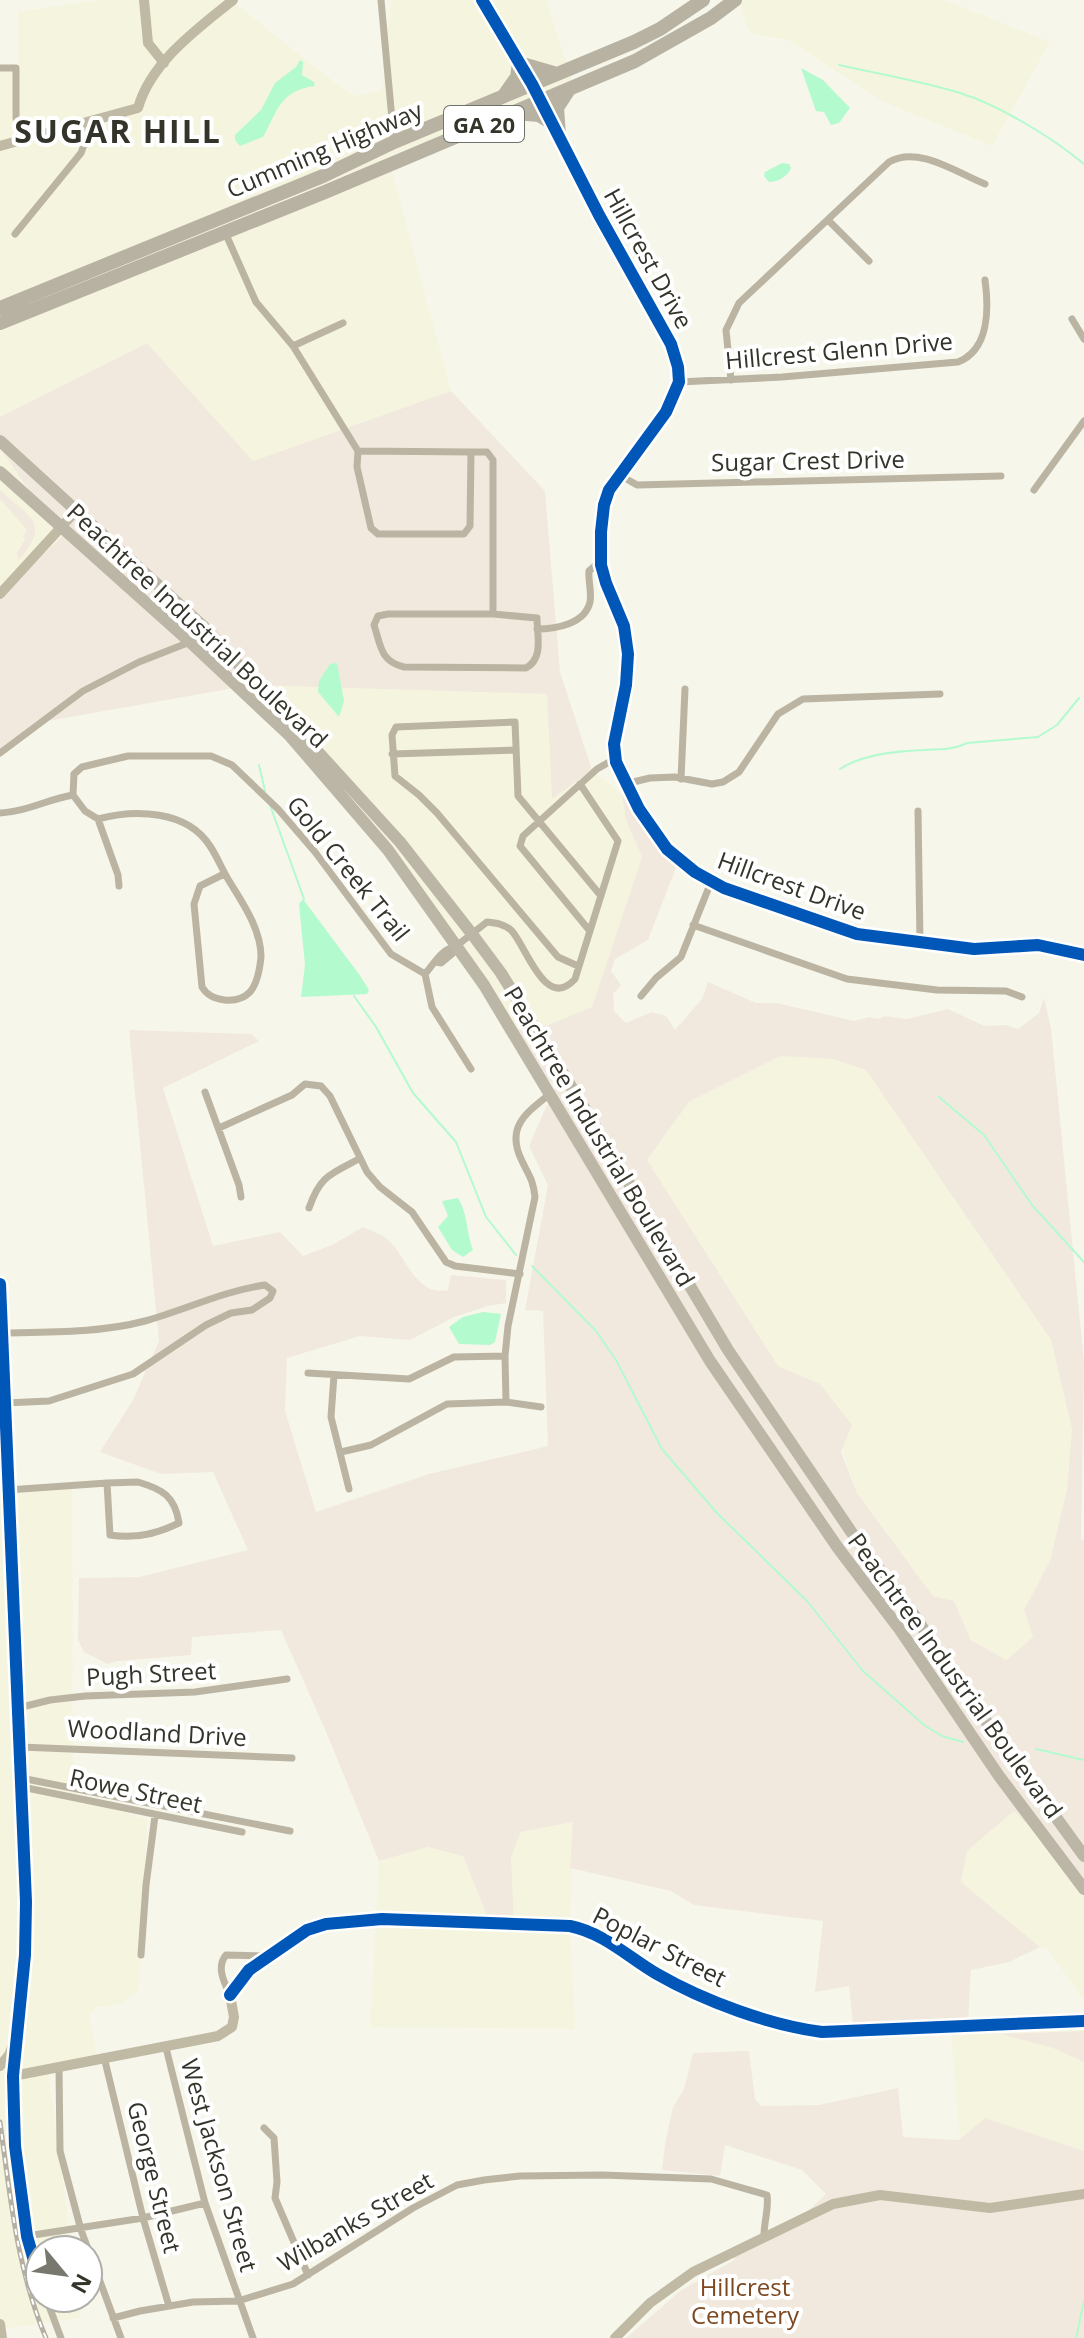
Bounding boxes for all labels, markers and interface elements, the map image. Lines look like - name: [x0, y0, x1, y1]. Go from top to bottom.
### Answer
- street label: Cumming Highway: [221, 92, 428, 205]
- road number: GA 20: [444, 106, 524, 142]
- district label: SUGAR HILL: [14, 109, 222, 152]
- street label: Hillcrest Drive: [597, 182, 701, 334]
- street label: Hillcrest Glenn Drive: [724, 324, 954, 376]
- street label: Sugar Crest Drive: [711, 442, 905, 478]
- street label: Peachtree Industrial Boulevard: [60, 495, 336, 755]
- street label: Gold Creek Trail: [280, 788, 418, 948]
- street label: Hillcrest Drive: [713, 843, 871, 927]
- street label: Peachtree Industrial Boulevard: [497, 979, 703, 1293]
- street label: Peachtree Industrial Boulevard: [841, 1526, 1071, 1824]
- street label: Pugh Street: [85, 1653, 217, 1693]
- street label: Woodland Drive: [67, 1711, 247, 1753]
- street label: Rowe Street: [67, 1760, 205, 1820]
- street label: Poplar Street: [587, 1898, 733, 1994]
- street label: West Jackson Street: [174, 2055, 266, 2275]
- street label: George Street: [120, 2098, 190, 2256]
- street label: Wilbanks Street: [271, 2163, 439, 2279]
- north arrow: [24, 2234, 104, 2314]
- text: N: [65, 2269, 100, 2299]
- park label: Hillcrest Cemetery: [691, 2270, 800, 2331]

